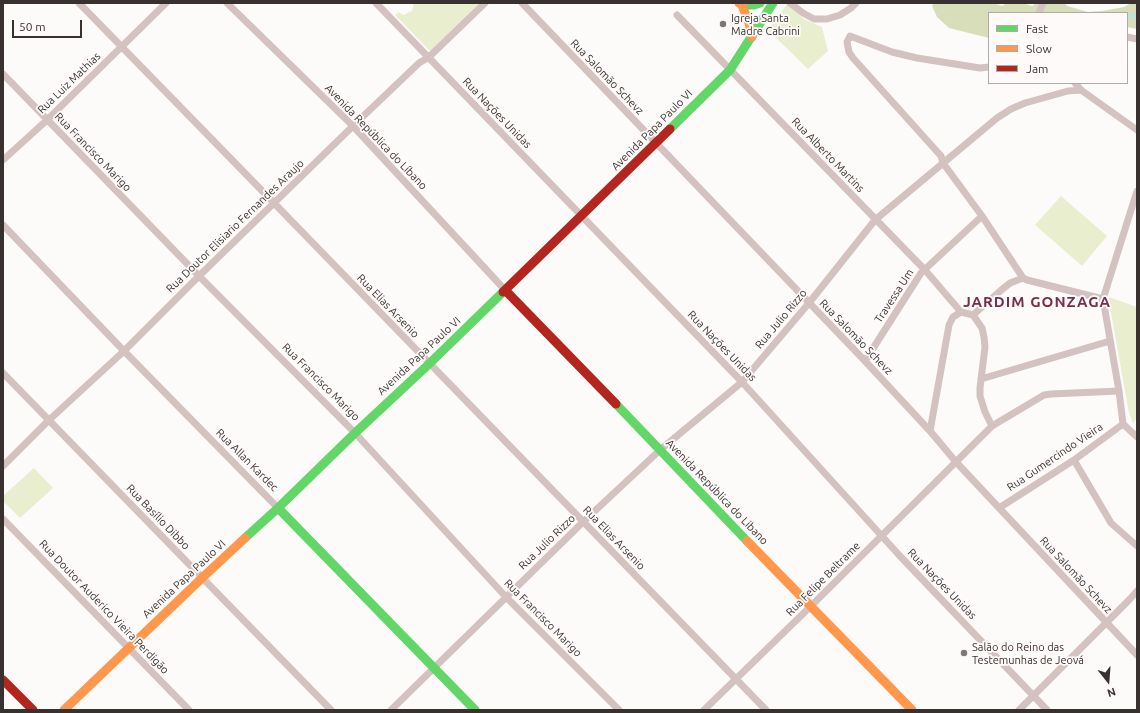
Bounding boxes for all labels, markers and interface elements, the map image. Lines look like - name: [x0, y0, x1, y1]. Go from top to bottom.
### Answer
- place label: Igreja Santa Madre Cabrini: [731, 11, 800, 37]
- scale bar: [14, 12, 84, 38]
- legend: [988, 12, 1128, 84]
- marker: Igreja Santa Madre Cabrini: [718, 19, 728, 29]
- text: 50 m: [19, 20, 46, 33]
- text: Fast: [1026, 22, 1048, 35]
- street label: Rua Salomão Schevz: [568, 37, 646, 117]
- text: Slow: [1026, 42, 1052, 55]
- street label: Rua Luiz Mathias: [35, 50, 103, 116]
- text: Jam: [1026, 62, 1048, 75]
- street label: Rua Nações Unidas: [460, 75, 534, 151]
- street label: Avenida República do Líbano: [322, 82, 430, 192]
- street label: Avenida Papa Paulo VI: [609, 87, 695, 173]
- street label: Rua Francisco Marigo: [52, 110, 134, 194]
- street label: Rua Alberto Martins: [789, 115, 867, 195]
- street label: Rua Doutor Elisiario Fernandes Araujo: [163, 157, 307, 295]
- street label: Travessa Um: [872, 267, 916, 325]
- street label: Rua Elias Arsenio: [354, 271, 422, 341]
- street label: Rua Julio Rizzo: [752, 287, 810, 351]
- district label: JARDIM GONZAGA: [963, 293, 1111, 311]
- street label: Rua Salomão Schevz: [817, 297, 895, 377]
- street label: Rua Nações Unidas: [685, 308, 759, 384]
- street label: Avenida Papa Paulo VI: [375, 314, 463, 398]
- street label: Rua Francisco Marigo: [279, 340, 363, 424]
- street label: Rua Gumercindo Vieira: [1005, 420, 1105, 494]
- street label: Rua Allan Kardec: [213, 426, 281, 494]
- street label: Avenida República do Libano: [663, 437, 771, 547]
- street label: Rua Basílio Dibbo: [124, 482, 192, 552]
- street label: Rua Elias Arsenio: [580, 503, 648, 573]
- street label: Rua Julio Rizzo: [516, 512, 578, 572]
- street label: Rua Salomão Schevz: [1037, 534, 1115, 616]
- street label: Rua Doutor Auderico Vieira Perdigão: [36, 537, 172, 677]
- street label: Avenida Papa Paulo VI: [140, 537, 228, 621]
- street label: Rua Felipe Beltrame: [783, 539, 863, 619]
- street label: Rua Nações Unidas: [905, 546, 979, 622]
- street label: Rua Francisco Marigo: [501, 576, 585, 660]
- place label: Salão do Reino das Testemunhas de Jeová: [972, 640, 1084, 666]
- marker: Salão do Reino das Testemunhas de Jeová: [959, 648, 969, 658]
- north arrow: [1088, 661, 1128, 701]
- text: N: [1106, 686, 1117, 699]

